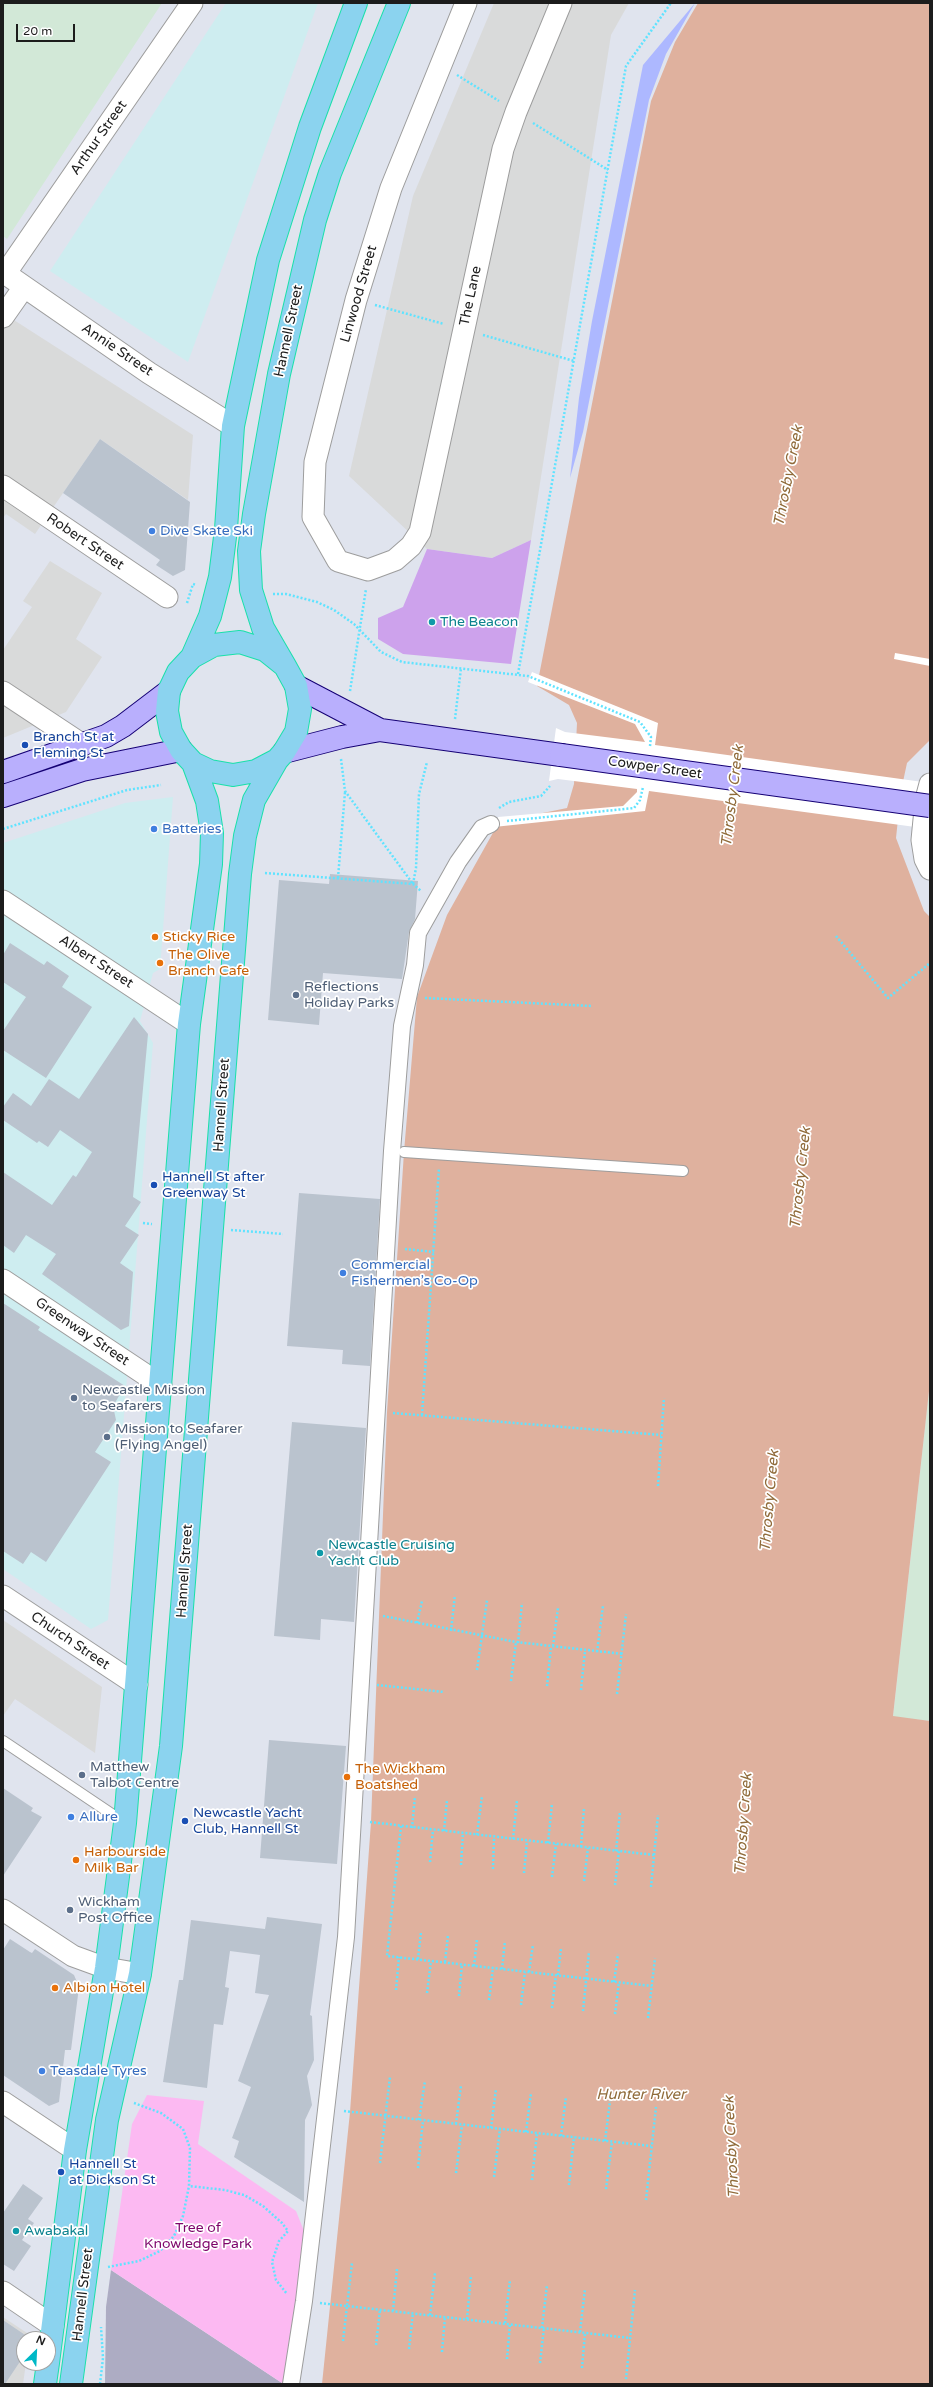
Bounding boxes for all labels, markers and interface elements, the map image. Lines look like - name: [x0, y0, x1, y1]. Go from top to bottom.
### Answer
- scale bar: [18, 16, 77, 42]
- text: 20 m: [23, 24, 52, 38]
- street label: Arthur Street: [67, 98, 131, 178]
- street label: Linwood Street: [337, 243, 381, 345]
- street label: The Lane: [456, 264, 486, 328]
- street label: Hannell Street: [271, 283, 307, 379]
- street label: Annie Street: [78, 320, 156, 380]
- water label: Throsby Creek: [770, 424, 808, 528]
- street label: Robert Street: [43, 510, 127, 574]
- place label: Dive Skate Ski: [160, 523, 253, 539]
- marker: Dive Skate Ski: [147, 526, 157, 536]
- place label: The Beacon: [440, 614, 518, 630]
- marker: The Beacon: [427, 617, 437, 627]
- place label: Branch St at Fleming St: [33, 729, 114, 762]
- marker: Branch St at Fleming St: [20, 740, 30, 750]
- water label: Throsby Creek: [718, 744, 748, 848]
- street label: Cowper Street: [607, 753, 703, 783]
- place label: Batteries: [162, 821, 221, 837]
- marker: Batteries: [149, 824, 159, 834]
- place label: Sticky Rice: [163, 929, 235, 945]
- street label: Albert Street: [56, 932, 136, 992]
- marker: Sticky Rice: [150, 932, 160, 942]
- place label: The Olive Branch Cafe: [168, 947, 249, 980]
- marker: The Olive Branch Cafe: [155, 958, 165, 968]
- place label: Reflections Holiday Parks: [304, 979, 394, 1012]
- marker: Reflections Holiday Parks: [291, 990, 301, 1000]
- street label: Hannell Street: [210, 1058, 234, 1152]
- water label: Throsby Creek: [787, 1126, 815, 1230]
- place label: Hannell St after Greenway St: [162, 1169, 265, 1202]
- marker: Hannell St after Greenway St: [149, 1180, 159, 1190]
- place label: Commercial Fishermen’s Co-Op: [351, 1257, 478, 1290]
- marker: Commercial Fishermen’s Co-Op: [338, 1268, 348, 1278]
- street label: Greenway Street: [32, 1294, 132, 1370]
- place label: Newcastle Mission to Seafarers: [82, 1382, 205, 1414]
- marker: Newcastle Mission to Seafarers: [69, 1393, 79, 1403]
- place label: Mission to Seafarer (Flying Angel): [115, 1421, 243, 1454]
- marker: Mission to Seafarer (Flying Angel): [102, 1432, 112, 1442]
- water label: Throsby Creek: [757, 1449, 783, 1553]
- street label: Hannell Street: [173, 1524, 197, 1618]
- place label: Newcastle Cruising Yacht Club: [328, 1537, 455, 1570]
- marker: Newcastle Cruising Yacht Club: [315, 1548, 325, 1558]
- street label: Church Street: [27, 1608, 113, 1674]
- place label: Matthew Talbot Centre: [90, 1759, 179, 1792]
- place label: The Wickham Boatshed: [355, 1761, 445, 1794]
- marker: Matthew Talbot Centre: [77, 1770, 87, 1780]
- marker: The Wickham Boatshed: [342, 1772, 352, 1782]
- water label: Throsby Creek: [731, 1772, 757, 1876]
- place label: Newcastle Yacht Club, Hannell St: [193, 1805, 302, 1838]
- place label: Allure: [79, 1809, 118, 1825]
- marker: Allure: [66, 1812, 76, 1822]
- marker: Newcastle Yacht Club, Hannell St: [180, 1816, 190, 1826]
- place label: Harbourside Milk Bar: [84, 1844, 166, 1876]
- marker: Harbourside Milk Bar: [71, 1855, 81, 1865]
- place label: Wickham Post Office: [78, 1894, 153, 1926]
- marker: Wickham Post Office: [65, 1905, 75, 1915]
- place label: Albion Hotel: [63, 1980, 145, 1996]
- marker: Albion Hotel: [50, 1983, 60, 1993]
- place label: Teasdale Tyres: [50, 2063, 147, 2079]
- marker: Teasdale Tyres: [37, 2066, 47, 2076]
- water label: Hunter River: [596, 2086, 686, 2104]
- water label: Throsby Creek: [720, 2095, 744, 2199]
- place label: Hannell St at Dickson St: [69, 2156, 156, 2188]
- marker: Hannell St at Dickson St: [56, 2167, 66, 2177]
- park label: Tree of Knowledge Park: [144, 2220, 252, 2252]
- place label: Awabakal: [24, 2223, 88, 2239]
- marker: Awabakal: [11, 2226, 21, 2236]
- street label: Hannell Street: [69, 2247, 97, 2343]
- north arrow: [16, 2331, 56, 2371]
- text: N: [34, 2333, 47, 2348]

